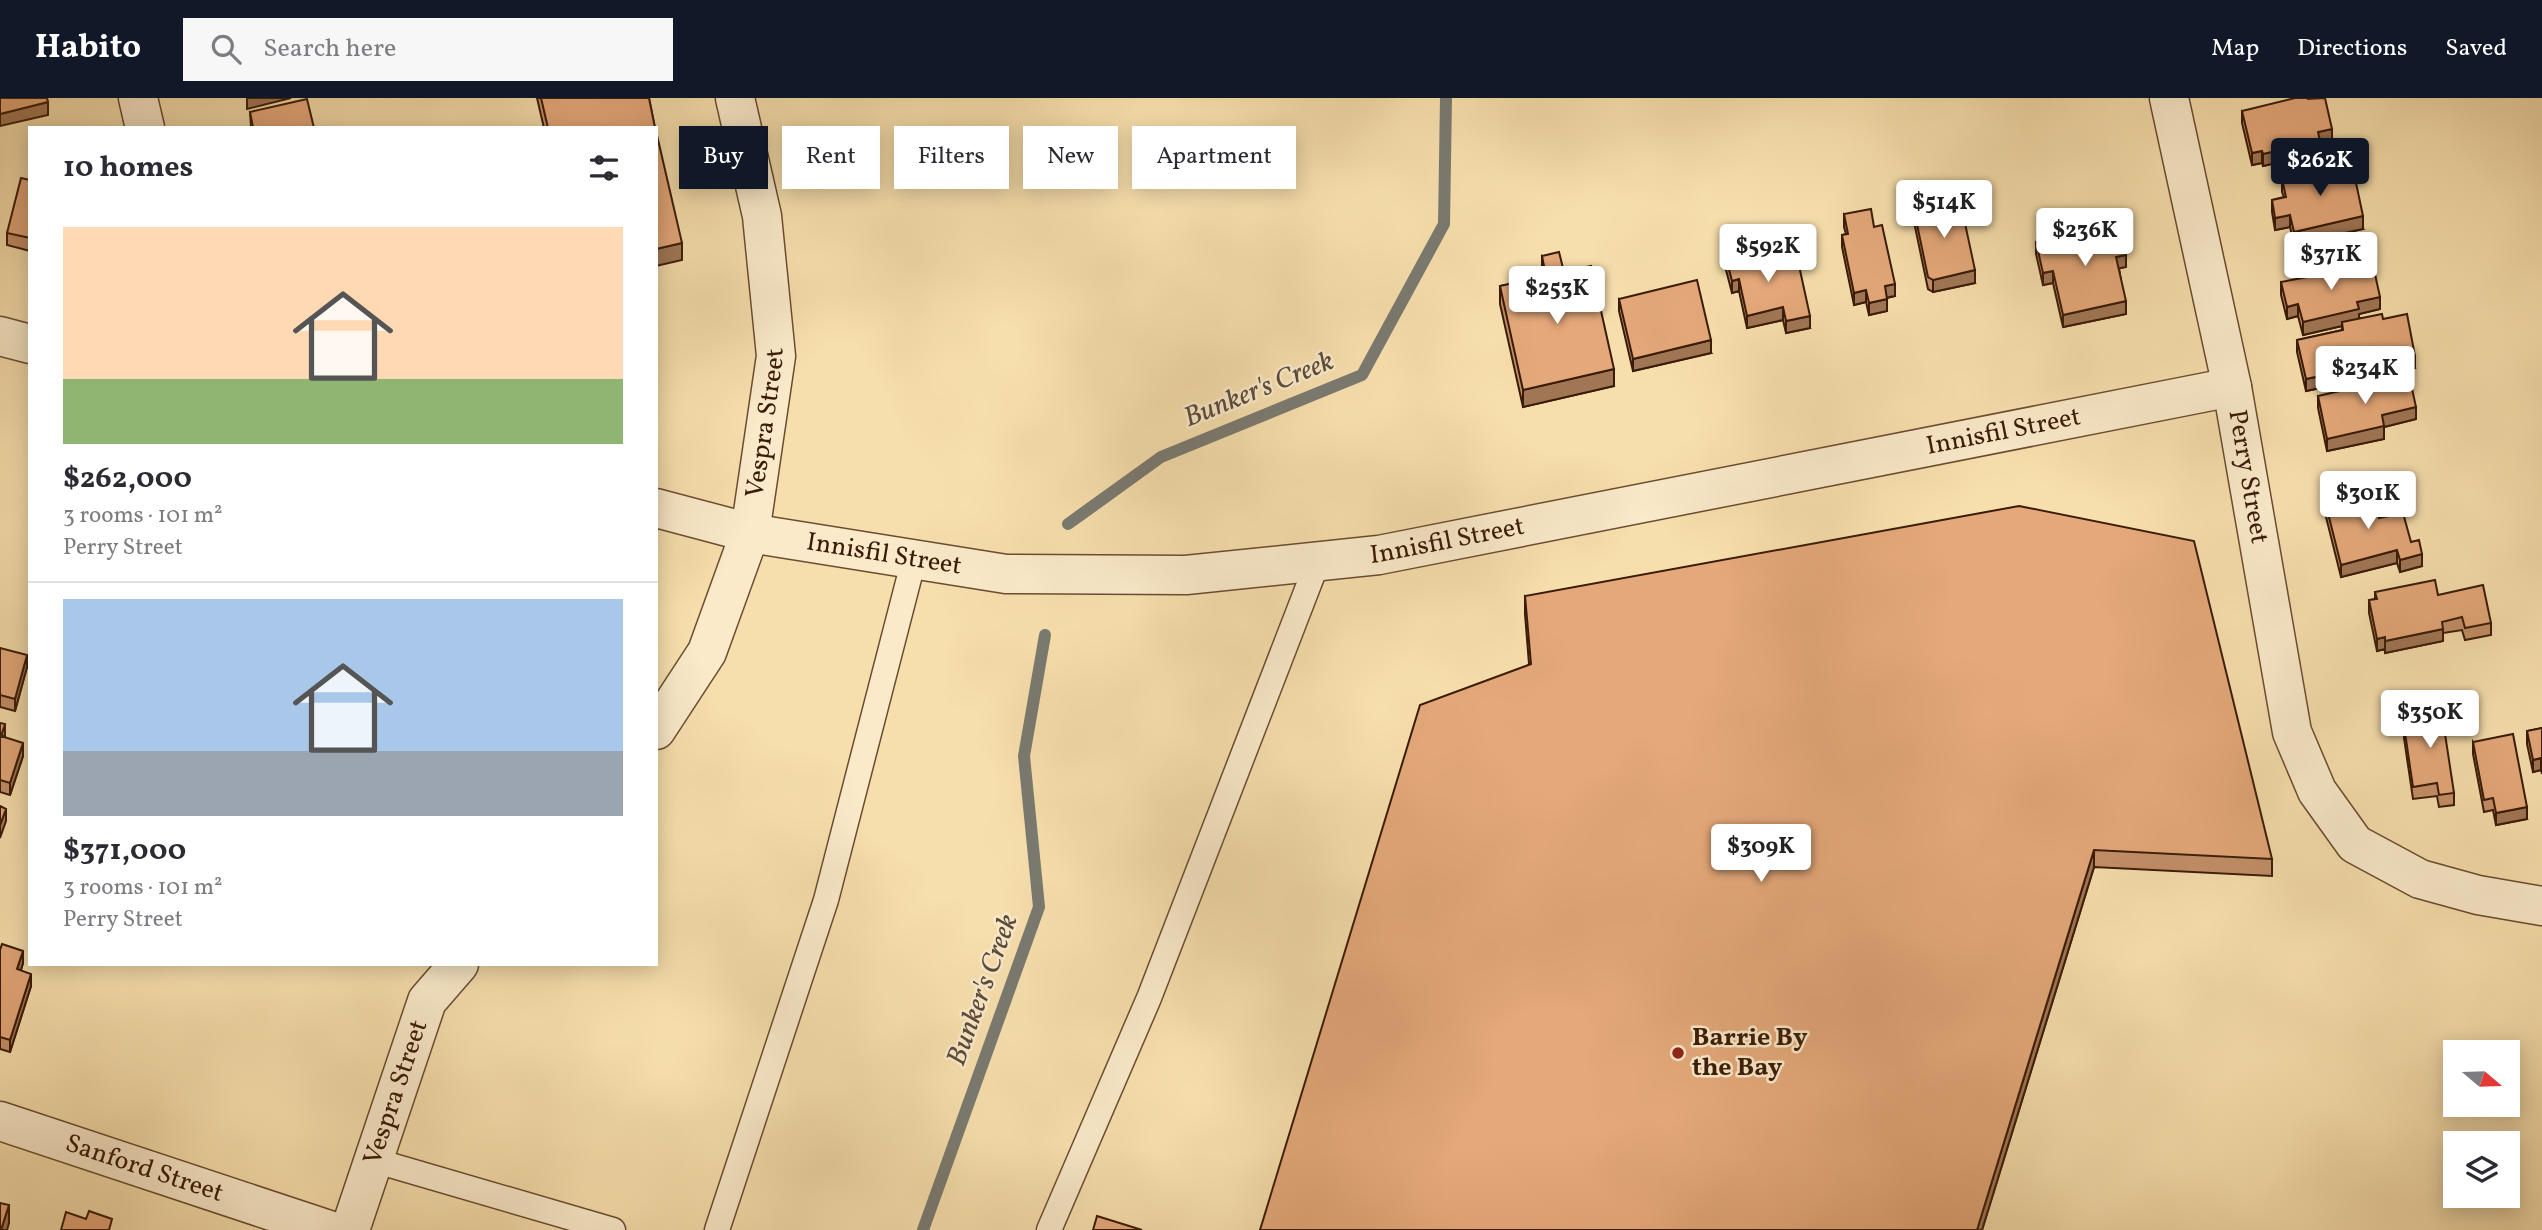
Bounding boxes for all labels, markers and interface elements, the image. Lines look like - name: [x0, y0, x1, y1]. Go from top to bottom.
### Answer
- search box: [183, 18, 673, 81]
- text: Habito: [35, 26, 141, 72]
- icon: search: [207, 30, 245, 68]
- text: Search here: [263, 31, 396, 67]
- text: Map: [2211, 32, 2259, 66]
- text: Directions: [2297, 32, 2407, 66]
- text: Saved: [2445, 32, 2507, 66]
- chip: Buy: [679, 126, 768, 189]
- chip: Rent: [782, 126, 880, 189]
- chip: Filters: [894, 126, 1009, 189]
- chip: New: [1023, 126, 1118, 189]
- chip: Apartment: [1132, 126, 1296, 189]
- pin: $262K: [2271, 139, 2369, 198]
- text: $262K: [2287, 145, 2353, 177]
- text: 10 homes: [63, 147, 193, 189]
- icon: filters: [585, 149, 623, 187]
- pin: $514K: [1895, 180, 1993, 240]
- text: $514K: [1912, 187, 1976, 219]
- pin: $236K: [2036, 208, 2134, 268]
- text: $236K: [2052, 215, 2118, 247]
- pin: $592K: [1719, 225, 1817, 284]
- text: $592K: [1736, 231, 1801, 263]
- pin: $371K: [2282, 232, 2380, 292]
- text: $371K: [2300, 239, 2362, 271]
- pin: $253K: [1508, 266, 1606, 326]
- icon: home: [280, 273, 406, 399]
- text: $253K: [1525, 273, 1589, 305]
- water label: Bunker's Creek: [1178, 342, 1340, 438]
- street label: Vespra Street: [737, 346, 794, 500]
- pin: $234K: [2316, 346, 2414, 406]
- text: $234K: [2332, 353, 2398, 385]
- street label: Innisfil Street: [1923, 399, 2084, 465]
- street label: Perry Street: [2218, 407, 2277, 547]
- text: $262,000: [63, 458, 192, 500]
- pin: $301K: [2319, 472, 2417, 531]
- text: $301K: [2336, 478, 2400, 510]
- text: 3 rooms · 101 m²: [63, 500, 223, 532]
- street label: Innisfil Street: [1368, 509, 1528, 574]
- street label: Innisfil Street: [804, 524, 964, 585]
- text: Perry Street: [63, 532, 183, 564]
- icon: home: [280, 645, 406, 771]
- pin: $350K: [2381, 690, 2479, 750]
- text: $350K: [2397, 697, 2463, 729]
- pin: $309K: [1712, 824, 1810, 884]
- text: $371,000: [63, 830, 186, 872]
- text: $309K: [1727, 831, 1795, 863]
- text: 3 rooms · 101 m²: [63, 872, 223, 904]
- text: Perry Street: [63, 904, 183, 936]
- water label: Bunker's Creek: [938, 909, 1028, 1071]
- street label: Vespra Street: [355, 1015, 437, 1170]
- place label: Barrie By the Bay: [1692, 1020, 1808, 1086]
- north arrow: [2443, 1040, 2520, 1116]
- map controls: [2443, 1040, 2520, 1208]
- marker: Barrie By the Bay: [1670, 1045, 1686, 1061]
- street label: Sanford Street: [61, 1126, 228, 1212]
- button: layers: [2443, 1131, 2520, 1208]

